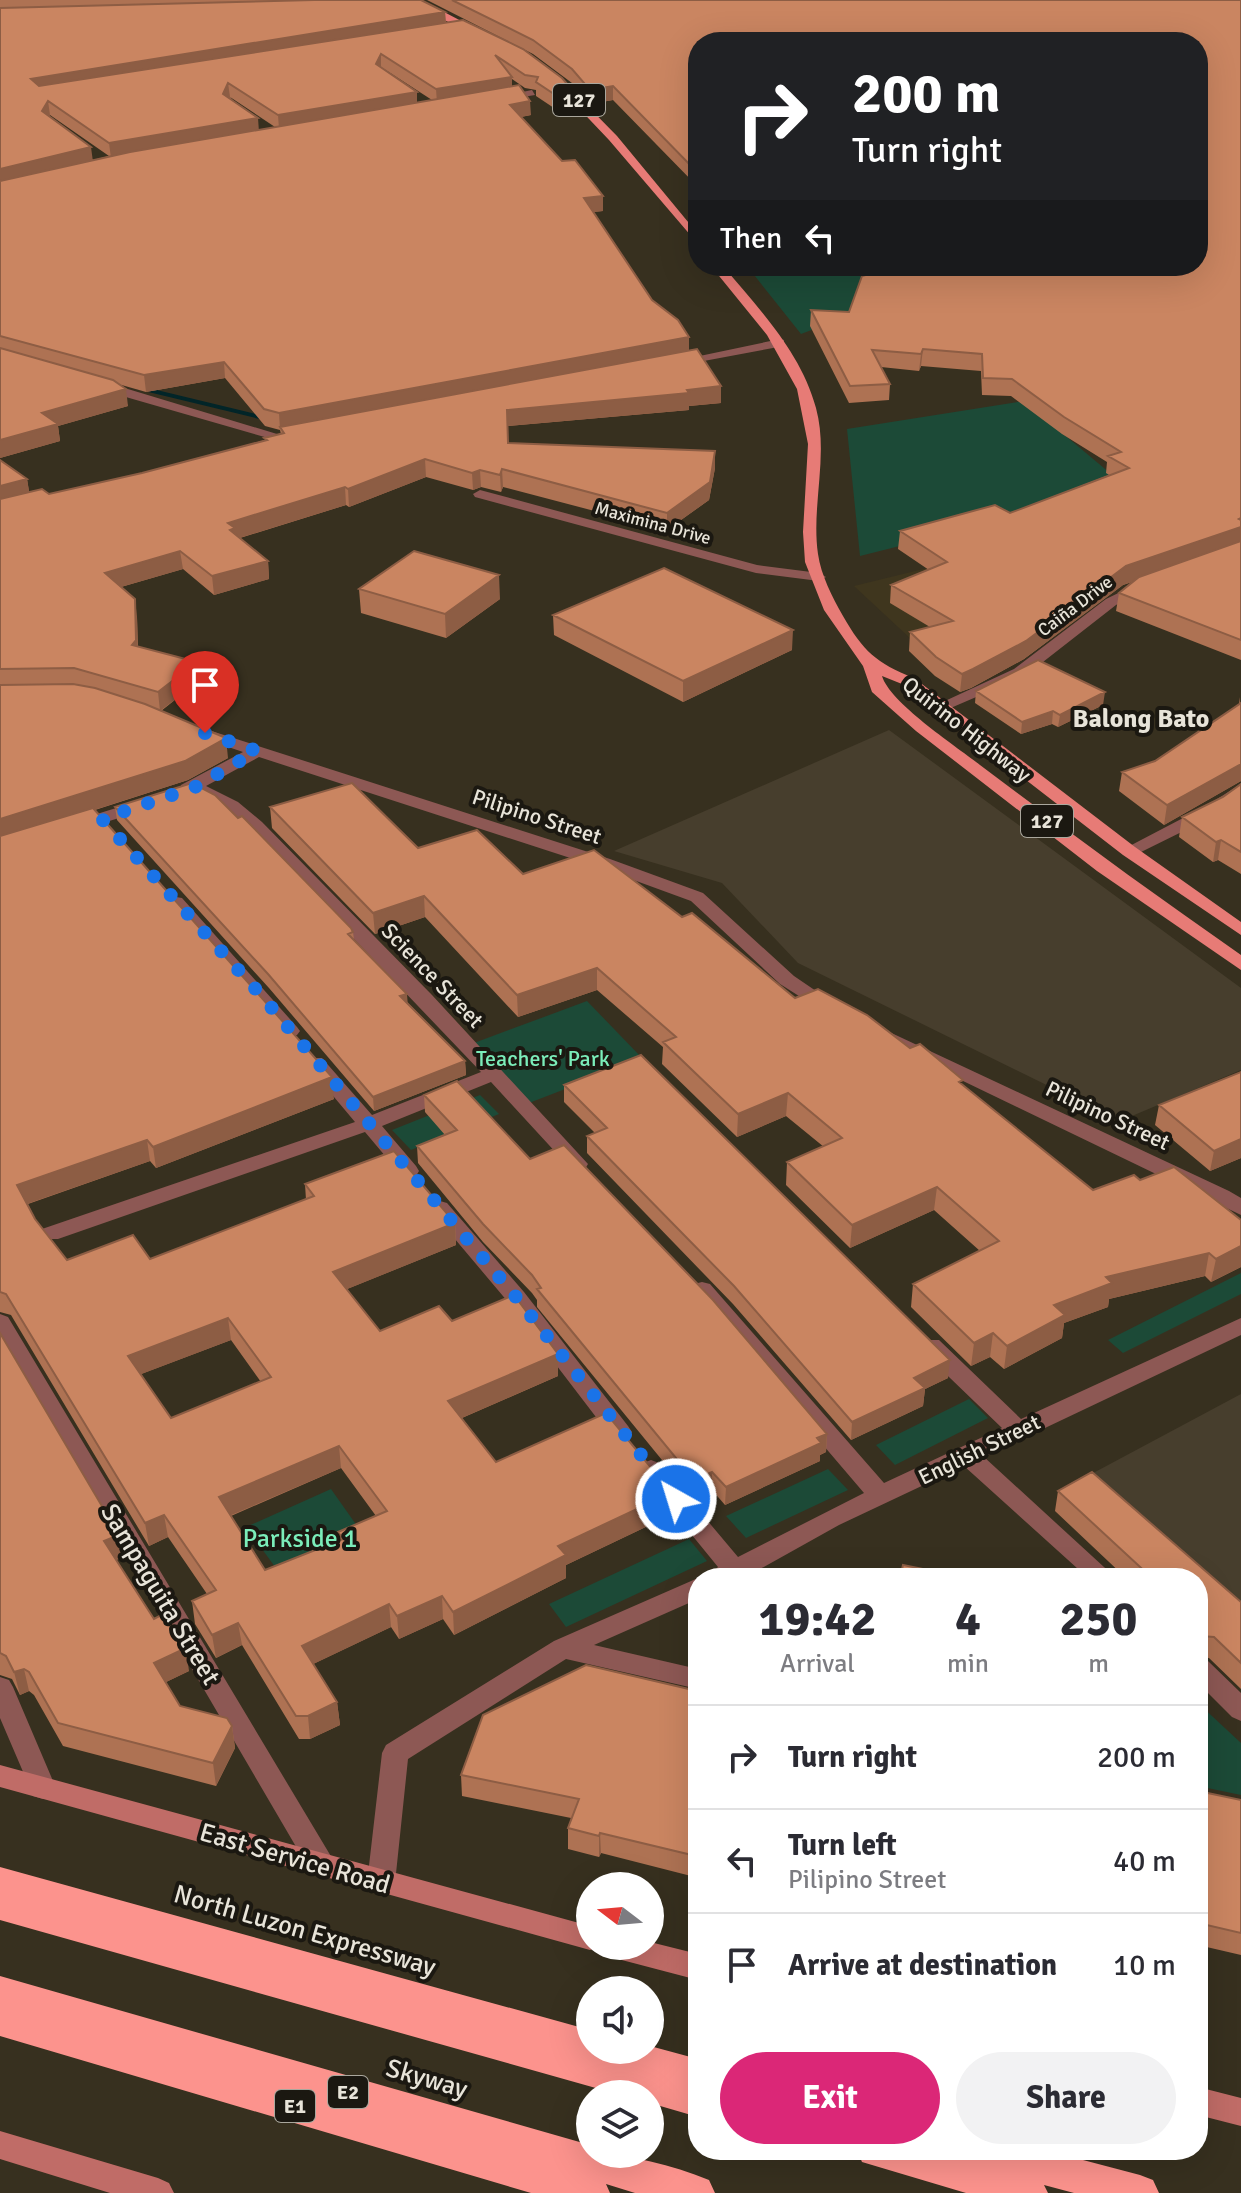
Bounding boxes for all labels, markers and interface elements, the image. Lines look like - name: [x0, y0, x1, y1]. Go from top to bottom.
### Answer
- text: 200 m: [852, 59, 1000, 128]
- icon: right: [720, 64, 824, 168]
- road number: 127: [553, 84, 605, 116]
- text: Turn right: [852, 128, 1002, 173]
- icon: left: [798, 216, 842, 260]
- text: Then: [720, 220, 782, 257]
- street label: Maximina Drive: [593, 497, 713, 549]
- street label: Caiña Drive: [1033, 571, 1117, 641]
- pin: [171, 651, 239, 733]
- icon: arrive: [183, 663, 227, 707]
- street label: Quirino Highway: [897, 671, 1037, 788]
- district label: Balong Bato: [1073, 703, 1209, 735]
- street label: Pilipino Street: [469, 783, 605, 850]
- road number: 127: [1021, 805, 1073, 837]
- street label: Science Street: [376, 917, 490, 1034]
- park label: Teachers' Park: [476, 1045, 610, 1072]
- street label: Pilipino Street: [1041, 1075, 1174, 1156]
- street label: English Street: [914, 1408, 1045, 1491]
- position arrow: [634, 1457, 718, 1541]
- street label: Sampaguita Street: [93, 1498, 227, 1691]
- park label: Parkside 1: [243, 1523, 358, 1555]
- text: 19:42: [759, 1590, 876, 1649]
- text: 4: [955, 1590, 981, 1649]
- text: 250: [1060, 1590, 1137, 1649]
- text: Arrival: [780, 1648, 855, 1680]
- text: min: [947, 1648, 989, 1680]
- text: m: [1088, 1648, 1109, 1680]
- icon: right: [720, 1735, 764, 1779]
- text: Turn right: [788, 1739, 917, 1776]
- text: 200 m: [1097, 1739, 1176, 1776]
- street label: East Service Road: [196, 1816, 394, 1901]
- text: Turn left: [788, 1827, 897, 1864]
- icon: left: [720, 1839, 764, 1883]
- text: 40 m: [1113, 1843, 1176, 1880]
- text: Pilipino Street: [788, 1864, 946, 1896]
- north arrow: [576, 1872, 664, 1960]
- map controls: [576, 1872, 664, 2168]
- street label: North Luzon Expressway: [170, 1878, 439, 1984]
- icon: arrive: [720, 1943, 764, 1987]
- text: Arrive at destination: [788, 1947, 1057, 1984]
- text: 10 m: [1113, 1947, 1176, 1984]
- button: sound: [576, 1976, 664, 2064]
- street label: Skyway: [382, 2052, 471, 2106]
- button: Exit: [720, 2052, 940, 2144]
- button: Share: [956, 2052, 1176, 2144]
- road number: E2: [328, 2076, 368, 2108]
- button: layers: [576, 2080, 664, 2168]
- road number: E1: [275, 2090, 315, 2122]

